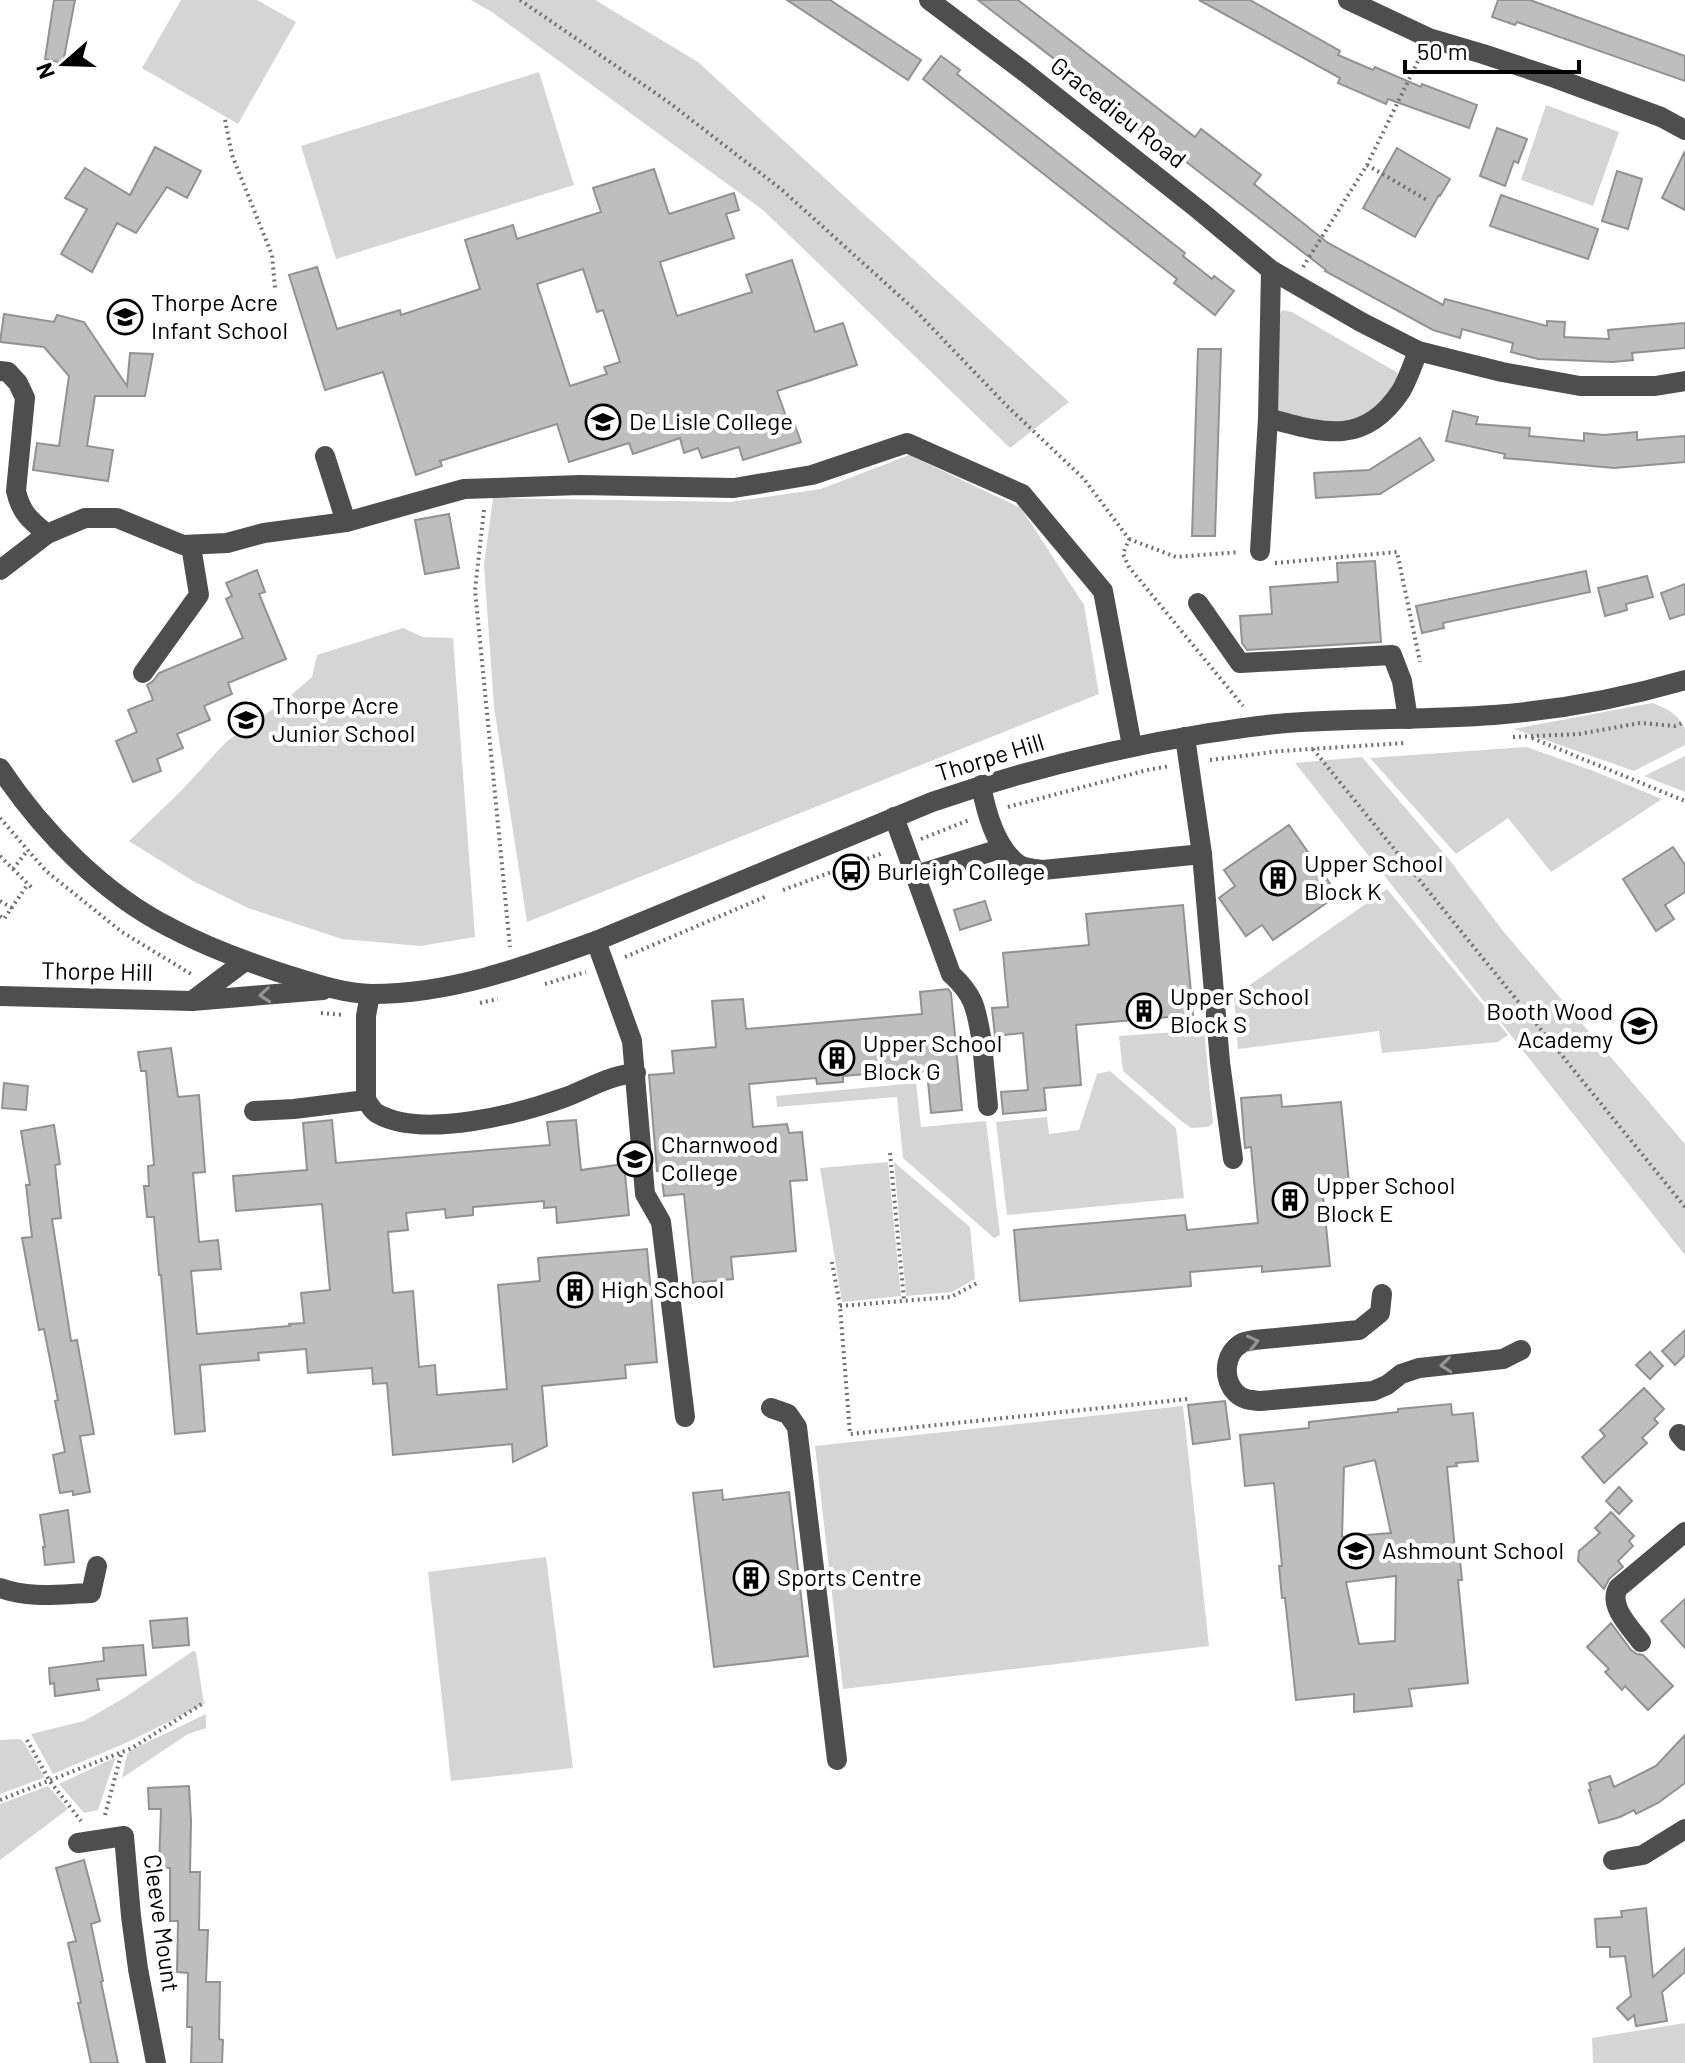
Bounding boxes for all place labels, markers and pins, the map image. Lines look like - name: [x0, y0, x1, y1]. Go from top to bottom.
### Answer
- place label: Thorpe Acre Infant School: [151, 287, 288, 344]
- school or university icon: Thorpe Acre Infant School: [106, 298, 144, 336]
- school or university icon: De Lisle College: [584, 403, 622, 441]
- place label: De Lisle College: [629, 406, 793, 435]
- place label: Thorpe Acre Junior School: [272, 690, 415, 747]
- school or university icon: Thorpe Acre Junior School: [227, 701, 265, 739]
- place label: Upper School Block K: [1304, 848, 1443, 905]
- bus stop icon: Burleigh College: [832, 853, 870, 891]
- place label: Burleigh College: [877, 856, 1045, 885]
- building icon: Upper School Block K: [1259, 859, 1297, 897]
- place label: Upper School Block S: [1170, 981, 1309, 1038]
- building icon: Upper School Block S: [1125, 992, 1163, 1030]
- place label: Booth Wood Academy: [1486, 996, 1613, 1053]
- school or university icon: Booth Wood Academy: [1620, 1007, 1658, 1045]
- place label: Upper School Block G: [863, 1028, 1002, 1085]
- building icon: Upper School Block G: [818, 1039, 856, 1077]
- place label: Charnwood College: [661, 1129, 778, 1186]
- school or university icon: Charnwood College: [616, 1140, 654, 1178]
- place label: Upper School Block E: [1316, 1170, 1455, 1227]
- building icon: Upper School Block E: [1271, 1181, 1309, 1219]
- building icon: High School: [556, 1271, 594, 1309]
- place label: High School: [601, 1274, 724, 1303]
- school or university icon: Ashmount School: [1337, 1532, 1375, 1570]
- place label: Ashmount School: [1382, 1535, 1564, 1564]
- building icon: Sports Centre: [732, 1559, 770, 1597]
- place label: Sports Centre: [777, 1562, 922, 1591]

